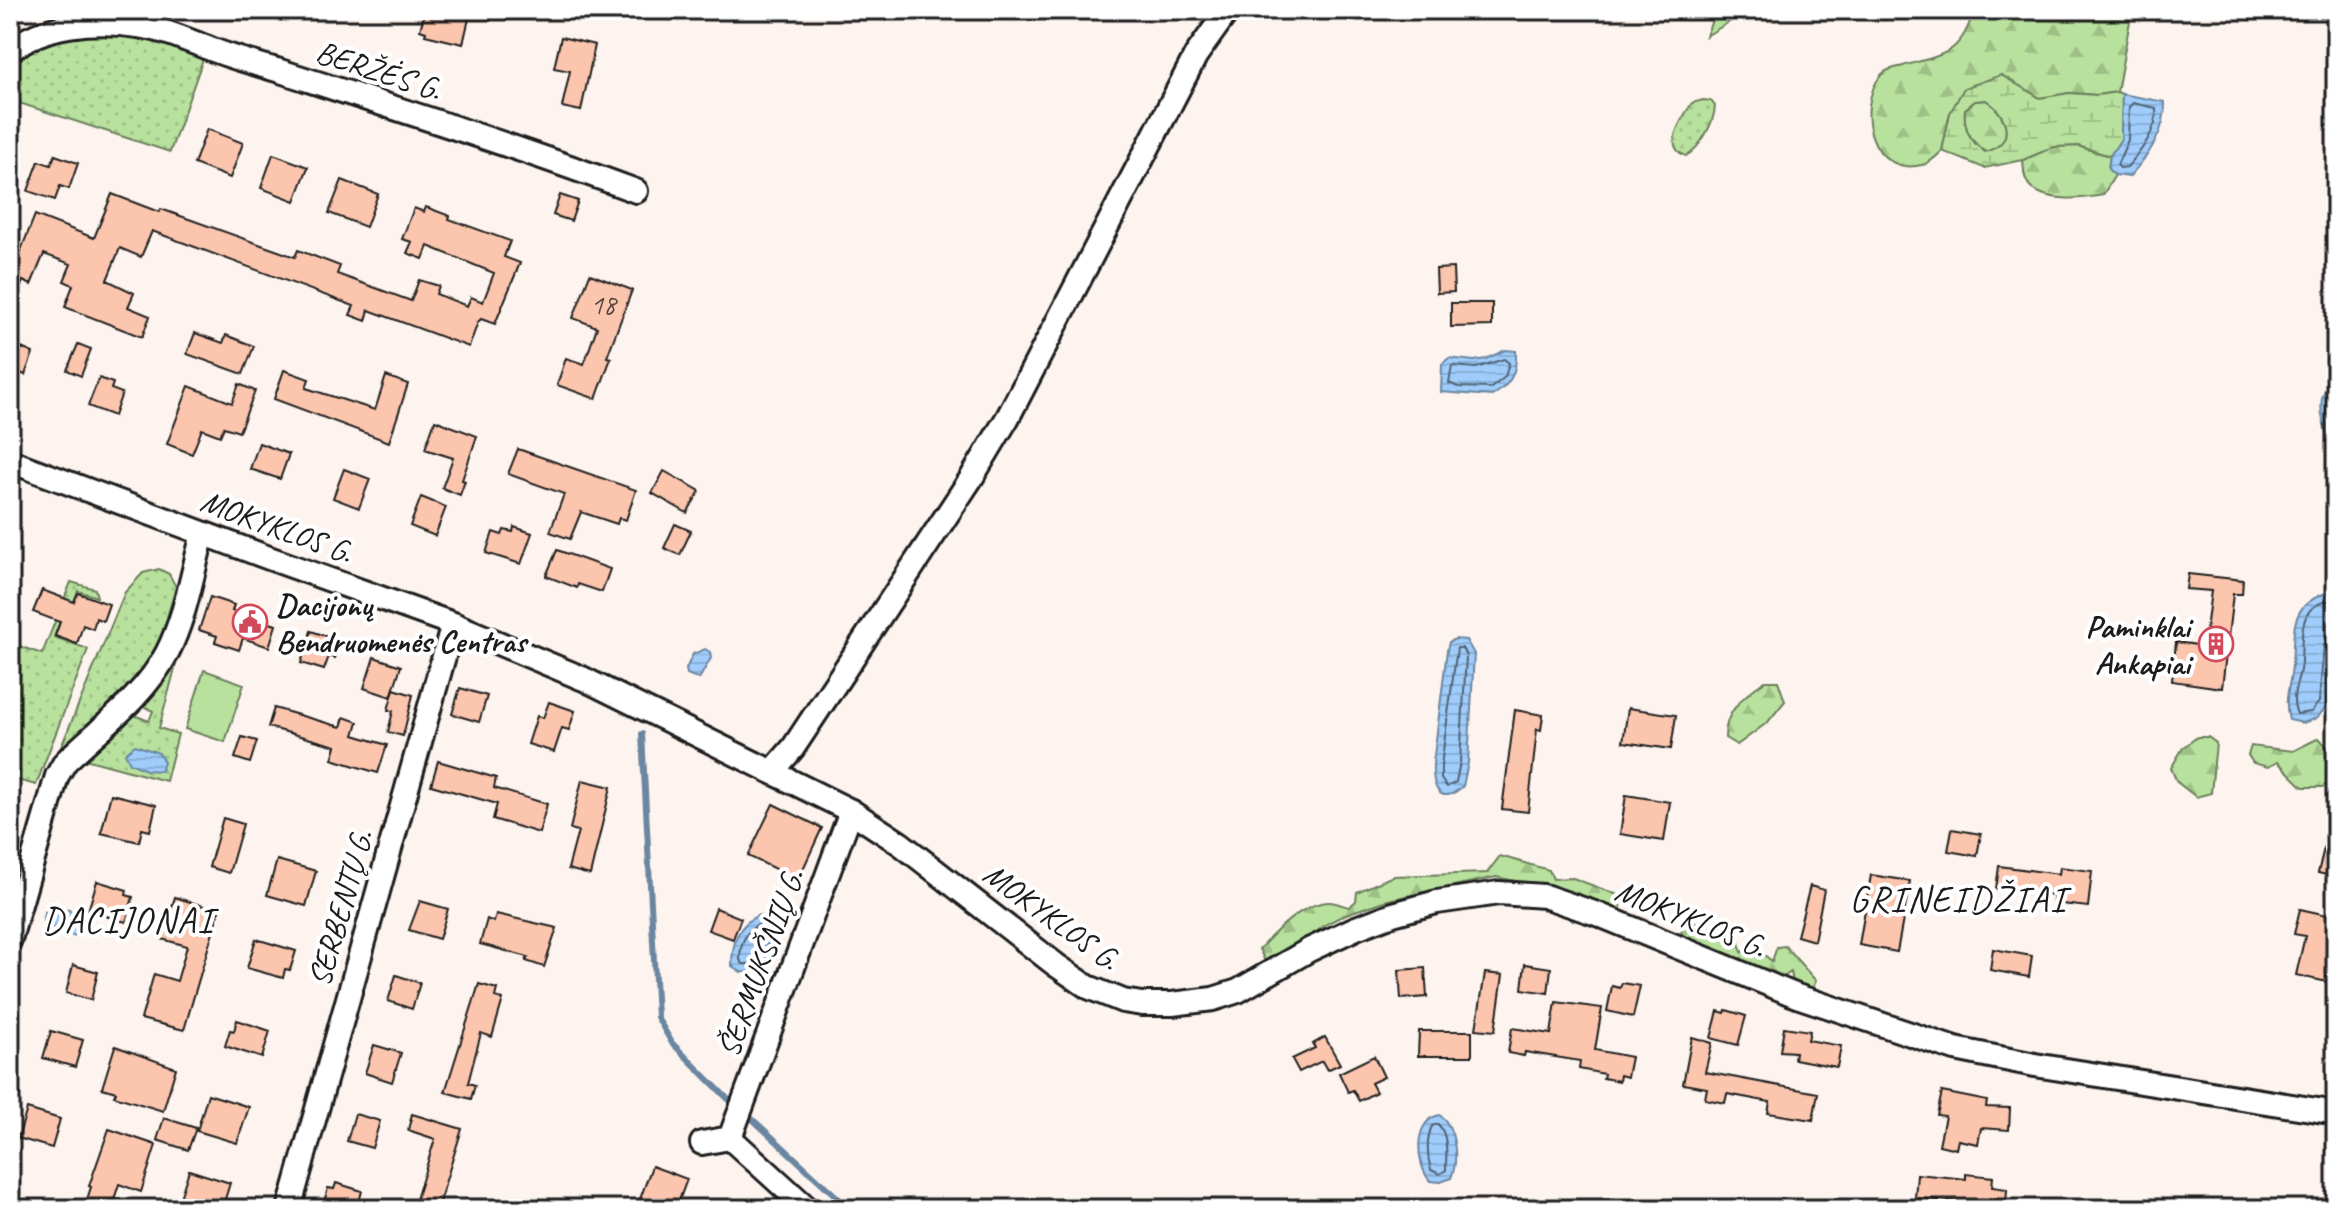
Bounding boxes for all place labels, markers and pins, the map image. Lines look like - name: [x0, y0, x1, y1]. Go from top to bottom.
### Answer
- place label: Dacijonų Bendruomenės Centras: [276, 584, 530, 662]
- public building icon: Dacijonų Bendruomenės Centras: [231, 603, 269, 641]
- place label: Paminklai Ankapiai: [2086, 606, 2194, 684]
- building icon: Paminklai Ankapiai: [2197, 625, 2235, 663]

